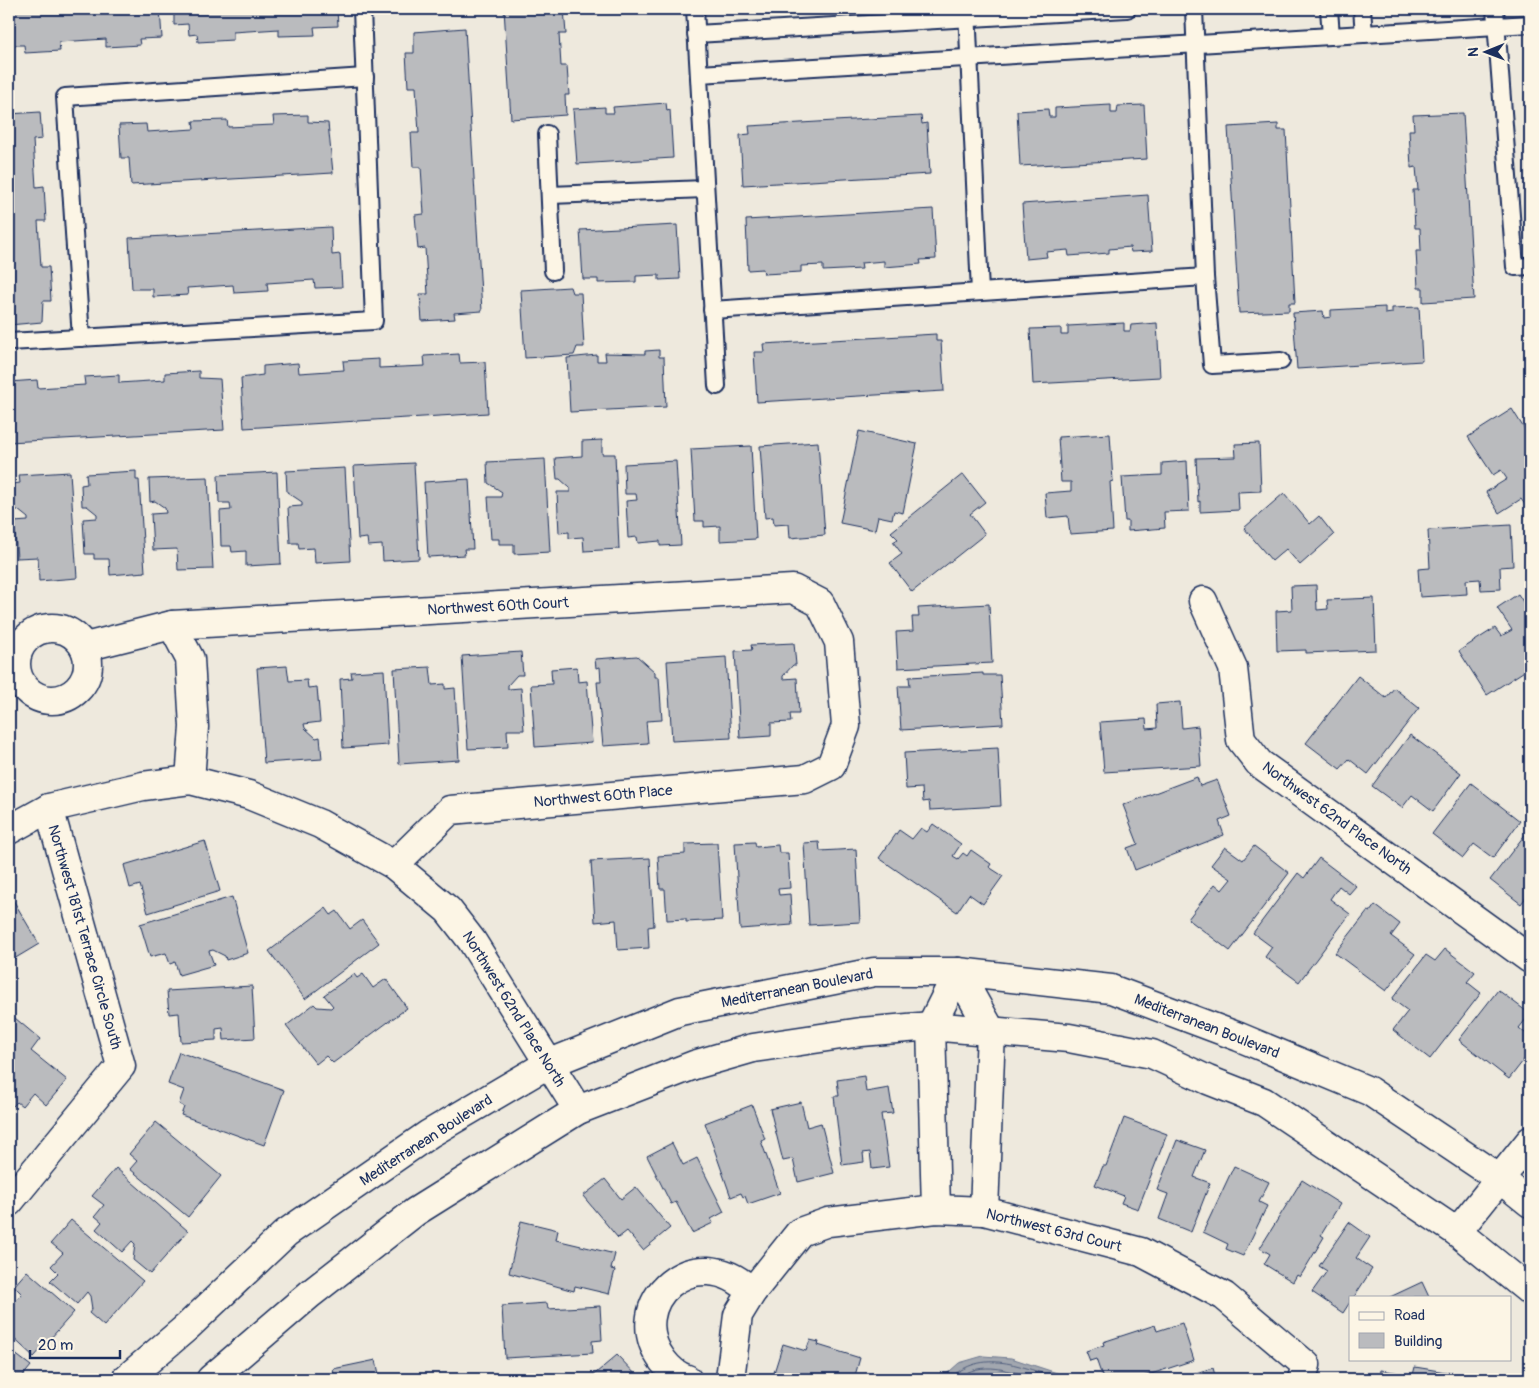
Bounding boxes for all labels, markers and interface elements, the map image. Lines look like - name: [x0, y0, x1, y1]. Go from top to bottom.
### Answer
- north arrow: [1462, 28, 1512, 78]
- text: N: [1465, 47, 1482, 57]
- street label: Northwest 60th Court: [427, 593, 570, 620]
- street label: Northwest 62nd Place North: [1258, 758, 1415, 879]
- street label: Northwest 60th Place: [533, 781, 674, 812]
- street label: Northwest 181st Terrace Circle South: [43, 823, 126, 1052]
- street label: Northwest 62nd Place North: [458, 928, 569, 1091]
- street label: Mediterranean Boulevard: [720, 964, 875, 1013]
- street label: Mediterranean Boulevard: [1131, 990, 1282, 1063]
- street label: Mediterranean Boulevard: [356, 1090, 496, 1190]
- street label: Northwest 63rd Court: [984, 1204, 1125, 1257]
- legend: [1349, 1296, 1512, 1360]
- text: Road: [1394, 1306, 1425, 1325]
- scale bar: [30, 1328, 120, 1360]
- text: Building: [1394, 1332, 1442, 1351]
- text: 20 m: [38, 1336, 73, 1355]

